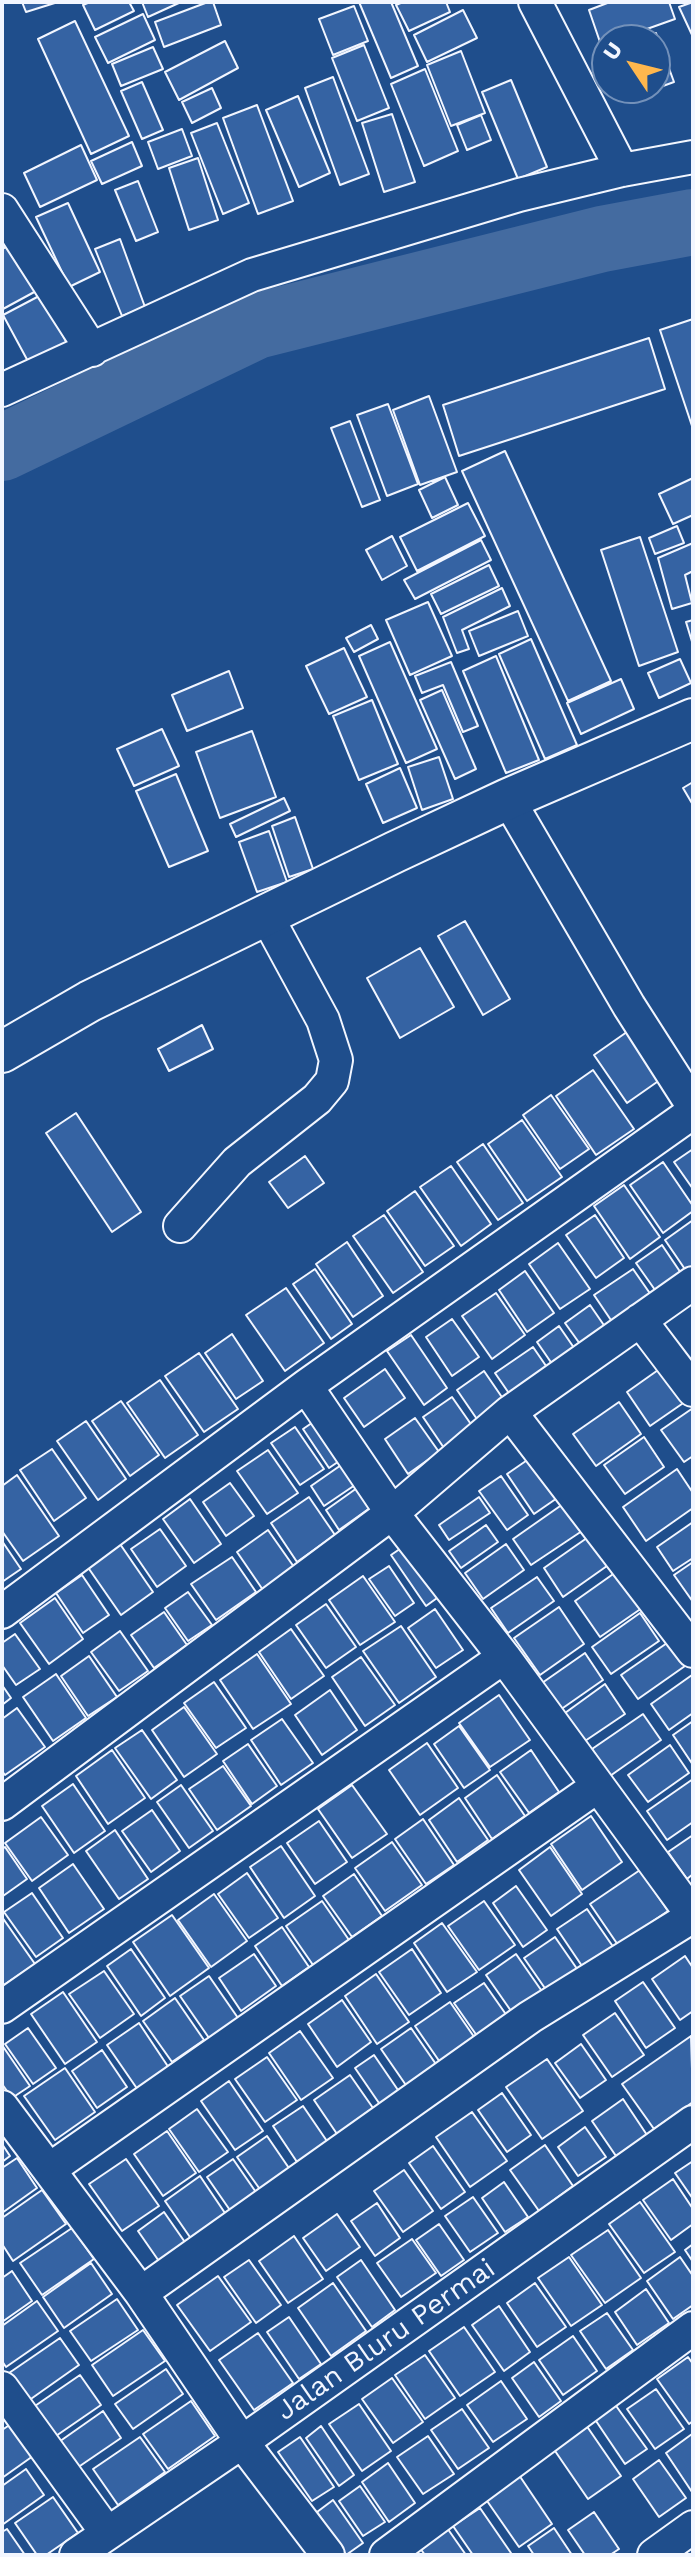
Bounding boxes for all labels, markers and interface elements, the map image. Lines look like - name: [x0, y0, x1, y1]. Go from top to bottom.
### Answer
- north arrow: [591, 24, 671, 104]
- text: U: [598, 38, 627, 65]
- street label: Jalan Bluru Permai: [270, 2252, 502, 2428]

